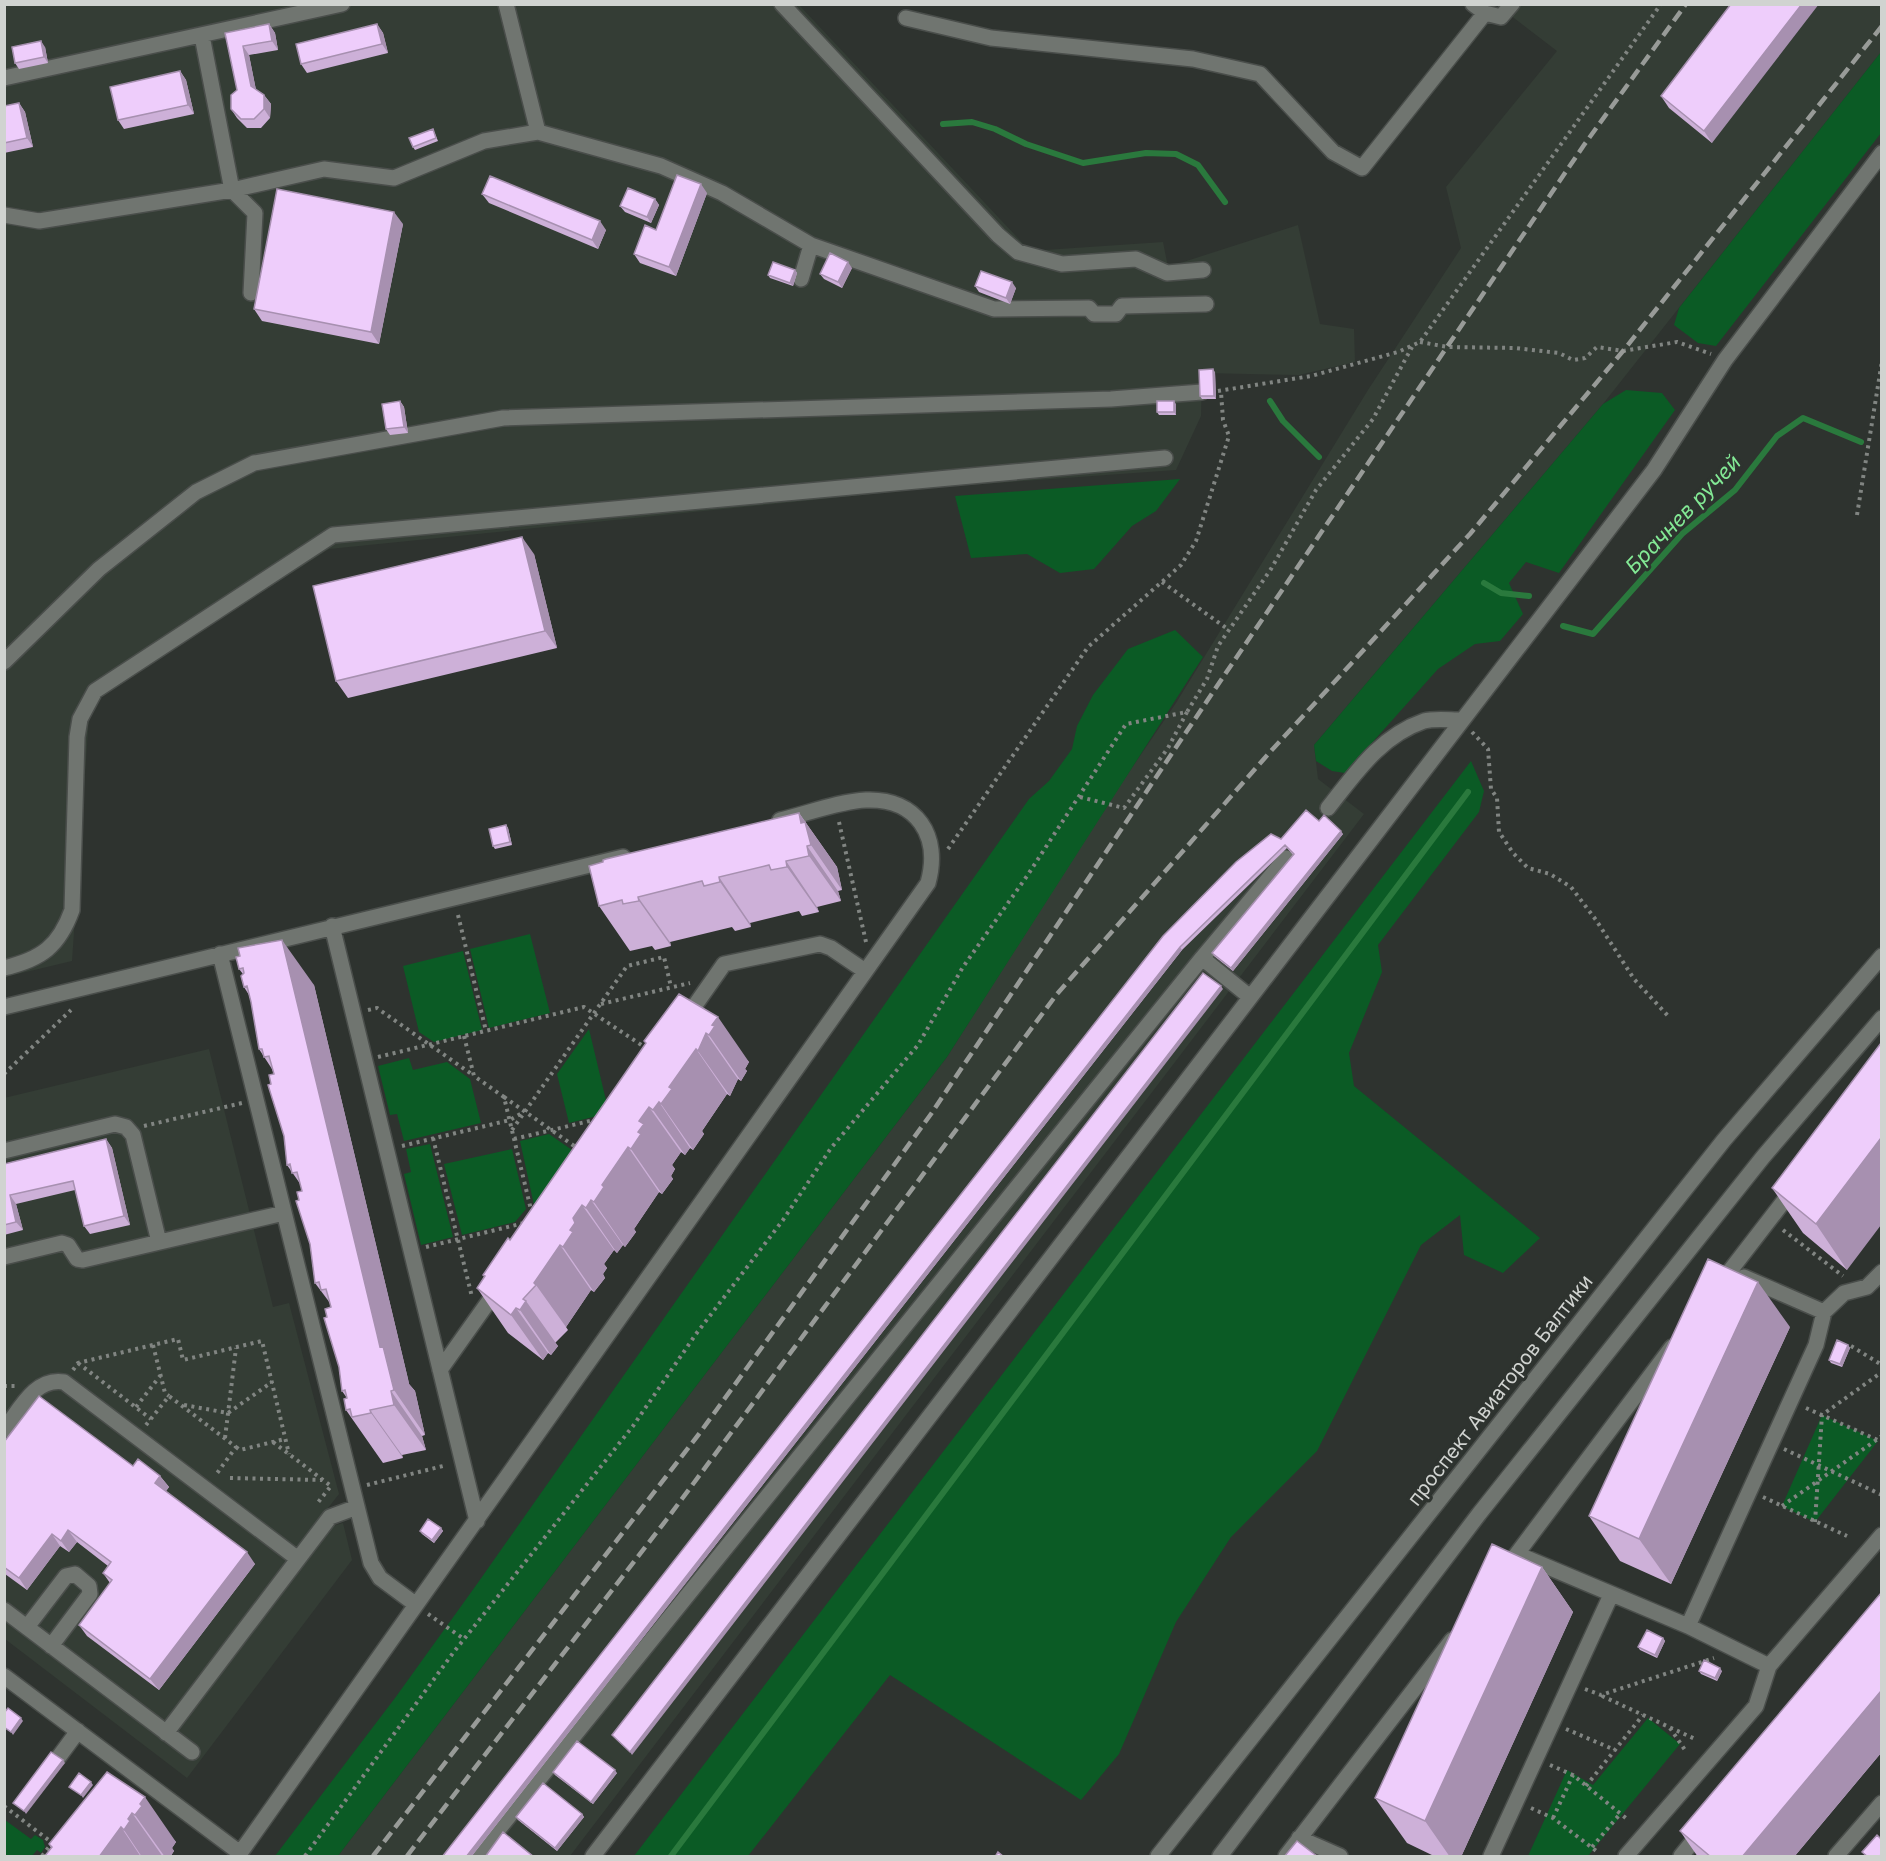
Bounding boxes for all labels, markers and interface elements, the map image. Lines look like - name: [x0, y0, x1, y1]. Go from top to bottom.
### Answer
- water label: Брачнев ручей: [1620, 450, 1746, 578]
- street label: проспект Авиаторов Балтики: [1402, 1270, 1598, 1510]

